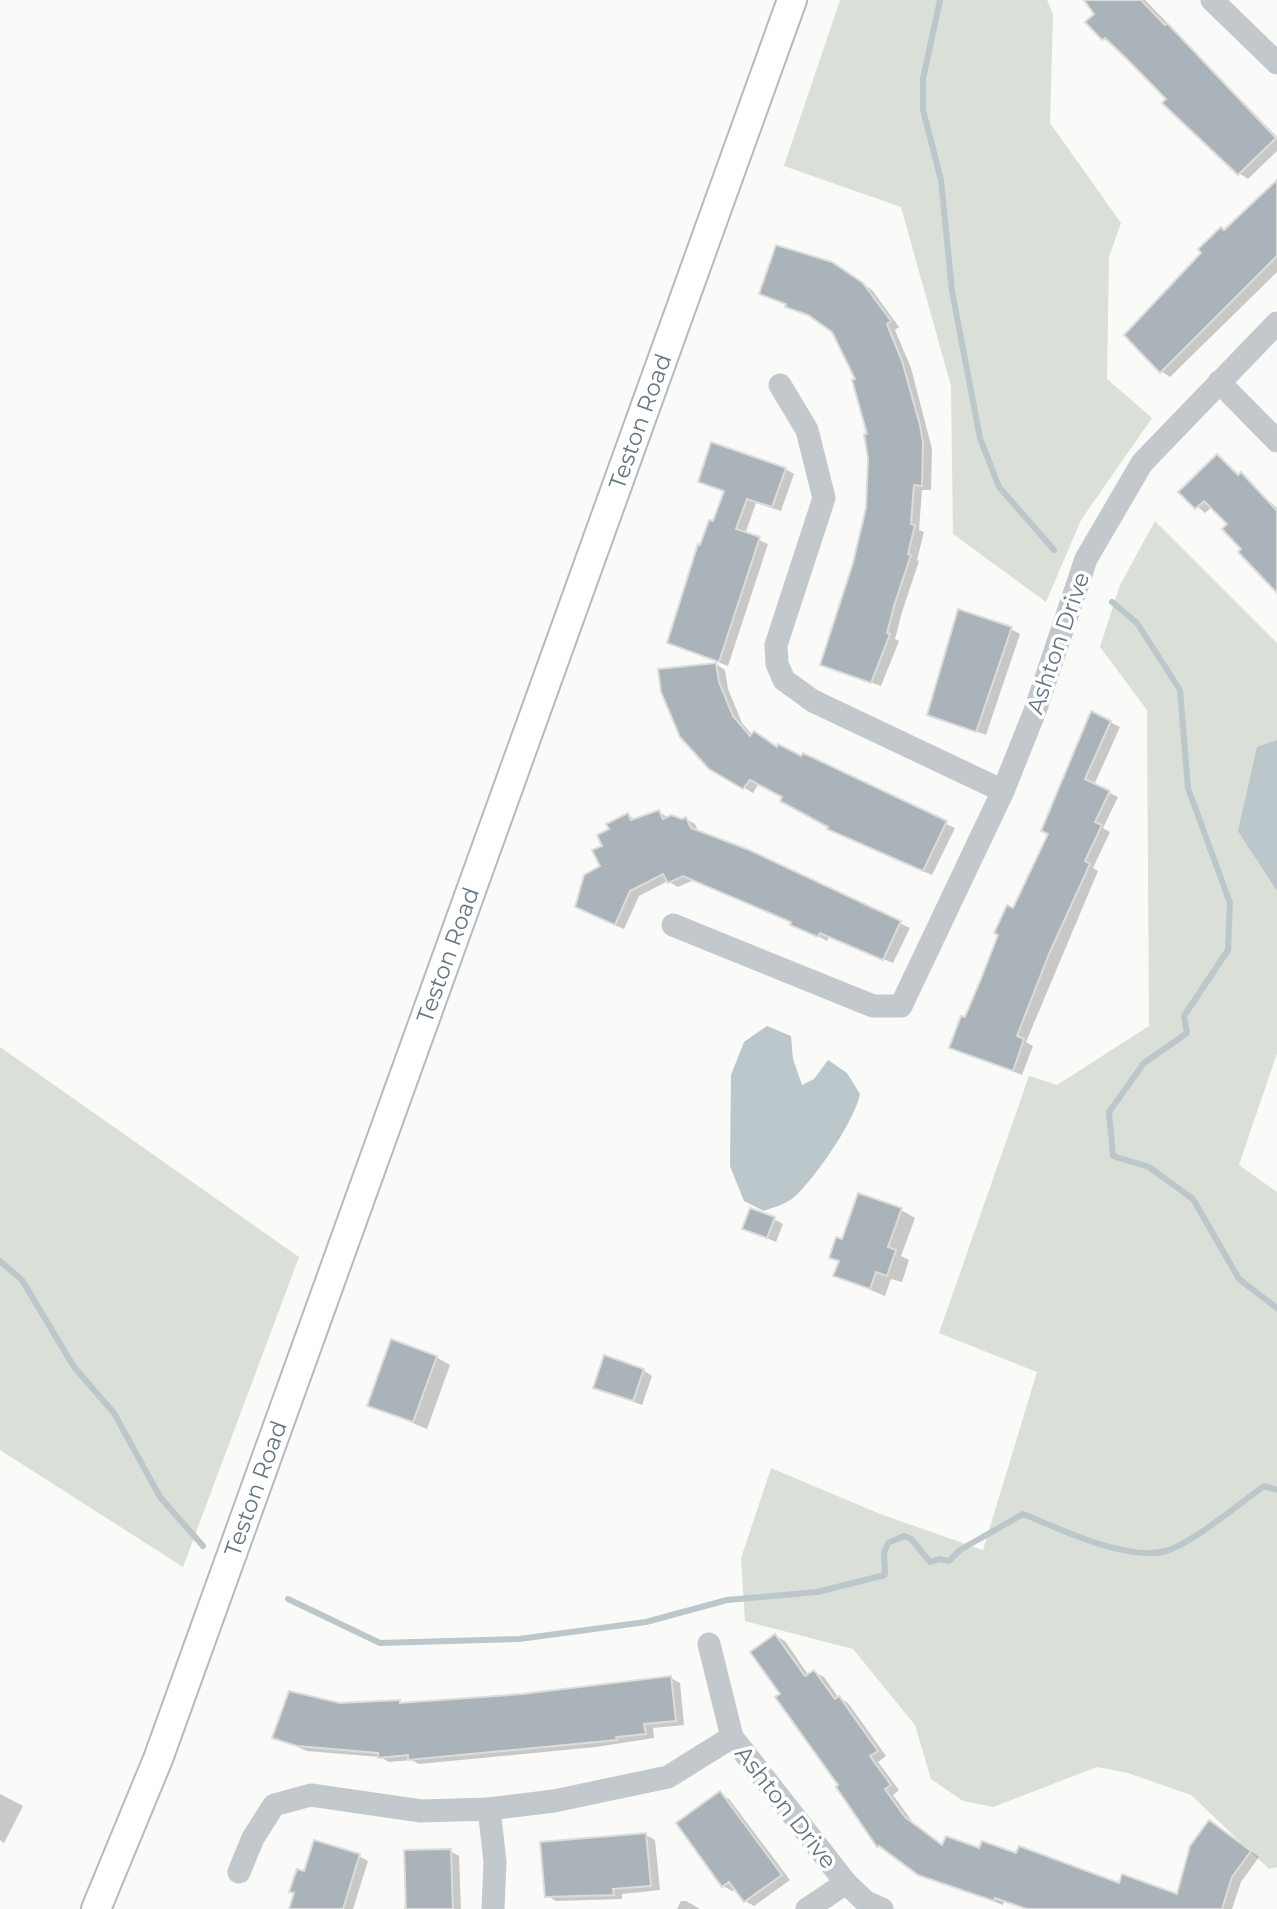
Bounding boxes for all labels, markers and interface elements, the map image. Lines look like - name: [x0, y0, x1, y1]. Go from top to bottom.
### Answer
- street label: Teston Road: [603, 350, 677, 493]
- street label: Ashton Drive: [1021, 568, 1095, 718]
- street label: Teston Road: [411, 883, 485, 1027]
- street label: Teston Road: [218, 1417, 293, 1560]
- street label: Ashton Drive: [729, 1740, 843, 1874]

